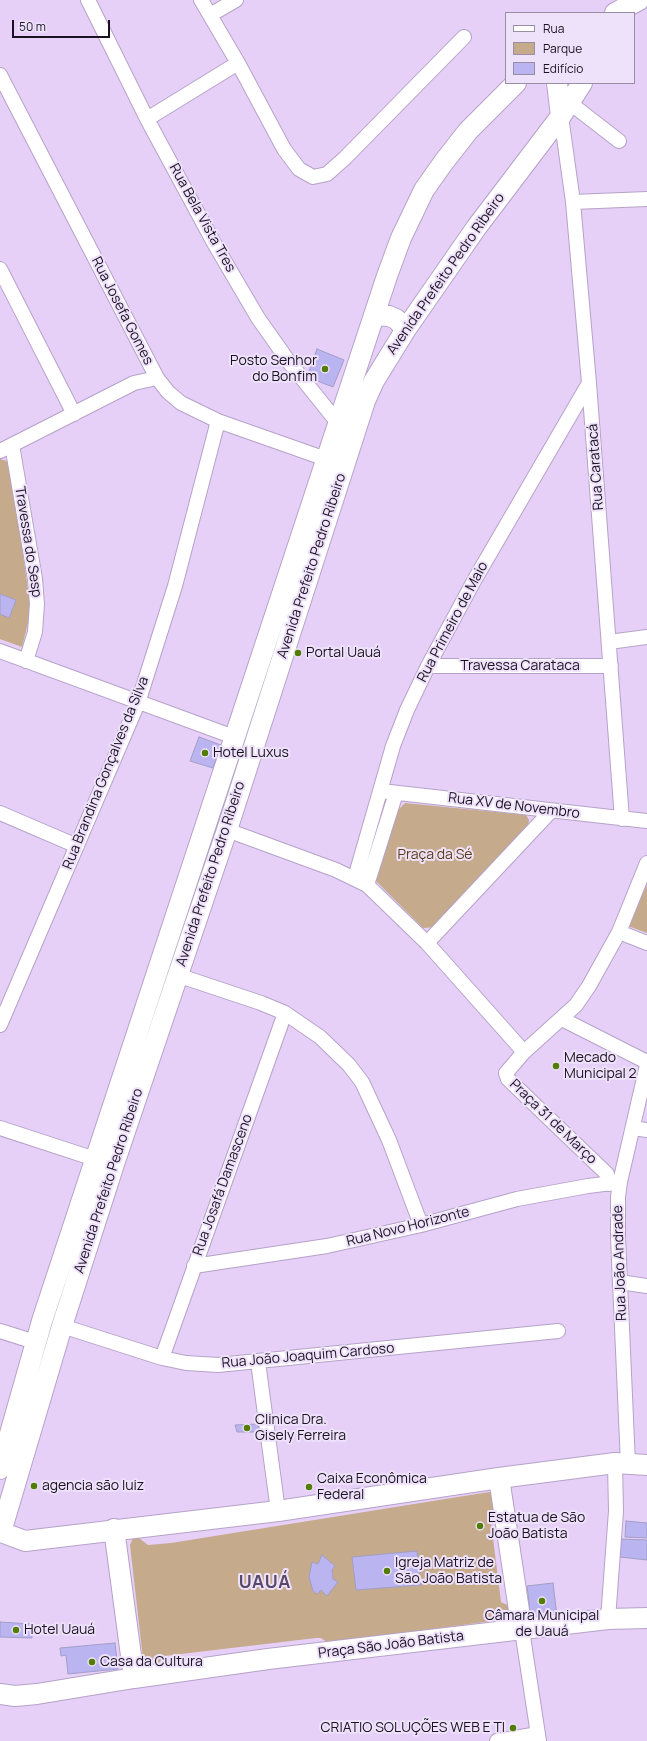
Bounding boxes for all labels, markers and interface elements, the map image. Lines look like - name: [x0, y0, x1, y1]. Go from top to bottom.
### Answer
- scale bar: [14, 12, 112, 38]
- legend: [505, 12, 635, 84]
- text: 50 m: [19, 18, 46, 35]
- text: Rua: [543, 20, 564, 37]
- text: Parque: [543, 40, 582, 57]
- text: Edifício: [543, 60, 583, 77]
- street label: Rua Bela Vista Tres: [165, 161, 239, 275]
- street label: Avenida Prefeito Pedro Ribeiro: [384, 190, 508, 358]
- street label: Rua Josefa Gomes: [88, 254, 156, 368]
- place label: Posto Senhor do Bonfim: [230, 353, 317, 386]
- marker: Posto Senhor do Bonfim: [320, 364, 330, 374]
- street label: Rua Caratacá: [585, 423, 607, 511]
- street label: Avenida Prefeito Pedro Ribeiro: [274, 471, 350, 661]
- street label: Travessa do Sesp: [11, 485, 45, 599]
- street label: Rua Primeiro de Maio: [414, 559, 492, 685]
- place label: Portal Uauá: [306, 645, 381, 661]
- marker: Portal Uauá: [293, 648, 303, 658]
- street label: Travessa Carataca: [460, 658, 580, 674]
- street label: Rua Brandina Gonçalves da Silva: [60, 674, 152, 872]
- place label: Hotel Luxus: [213, 745, 289, 761]
- marker: Hotel Luxus: [200, 748, 210, 758]
- street label: Avenida Prefeito Pedro Ribeiro: [173, 779, 249, 969]
- street label: Rua XV de Novembro: [447, 790, 581, 822]
- park label: Praça da Sé: [398, 847, 472, 863]
- place label: Mecado Municipal 2: [564, 1050, 637, 1082]
- marker: Mecado Municipal 2: [551, 1061, 561, 1071]
- street label: Praça 31 de Março: [506, 1076, 600, 1168]
- street label: Avenida Prefeito Pedro Ribeiro: [71, 1086, 147, 1276]
- street label: Rua Josafá Damasceno: [190, 1112, 256, 1258]
- street label: Rua Novo Horizonte: [345, 1204, 471, 1250]
- street label: Rua João Andrade: [610, 1205, 630, 1321]
- street label: Rua João Joaquim Cardoso: [221, 1340, 395, 1372]
- place label: Clinica Dra. Gisely Ferreira: [255, 1412, 346, 1444]
- marker: Clinica Dra. Gisely Ferreira: [242, 1423, 252, 1433]
- place label: Caixa Econômica Federal: [317, 1471, 427, 1504]
- place label: agencia são luiz: [42, 1478, 144, 1494]
- marker: agencia são luiz: [29, 1481, 39, 1491]
- marker: Caixa Econômica Federal: [304, 1482, 314, 1492]
- place label: Estatua de São João Batista: [488, 1510, 585, 1542]
- marker: Estatua de São João Batista: [475, 1521, 485, 1531]
- place label: Igreja Matriz de São João Batista: [395, 1555, 502, 1588]
- marker: Igreja Matriz de São João Batista: [382, 1566, 392, 1576]
- district label: UAUÁ: [239, 1572, 291, 1594]
- marker: Câmara Municipal de Uauá: [537, 1596, 547, 1606]
- place label: Câmara Municipal de Uauá: [485, 1608, 599, 1640]
- place label: Hotel Uauá: [24, 1622, 95, 1638]
- marker: Hotel Uauá: [11, 1625, 21, 1635]
- street label: Praça São João Batista: [317, 1628, 465, 1662]
- place label: Casa da Cultura: [100, 1654, 203, 1670]
- marker: Casa da Cultura: [87, 1657, 97, 1667]
- place label: CRIATIO SOLUÇÕES WEB E TI: [321, 1720, 505, 1736]
- marker: CRIATIO SOLUÇÕES WEB E TI: [508, 1723, 518, 1733]

